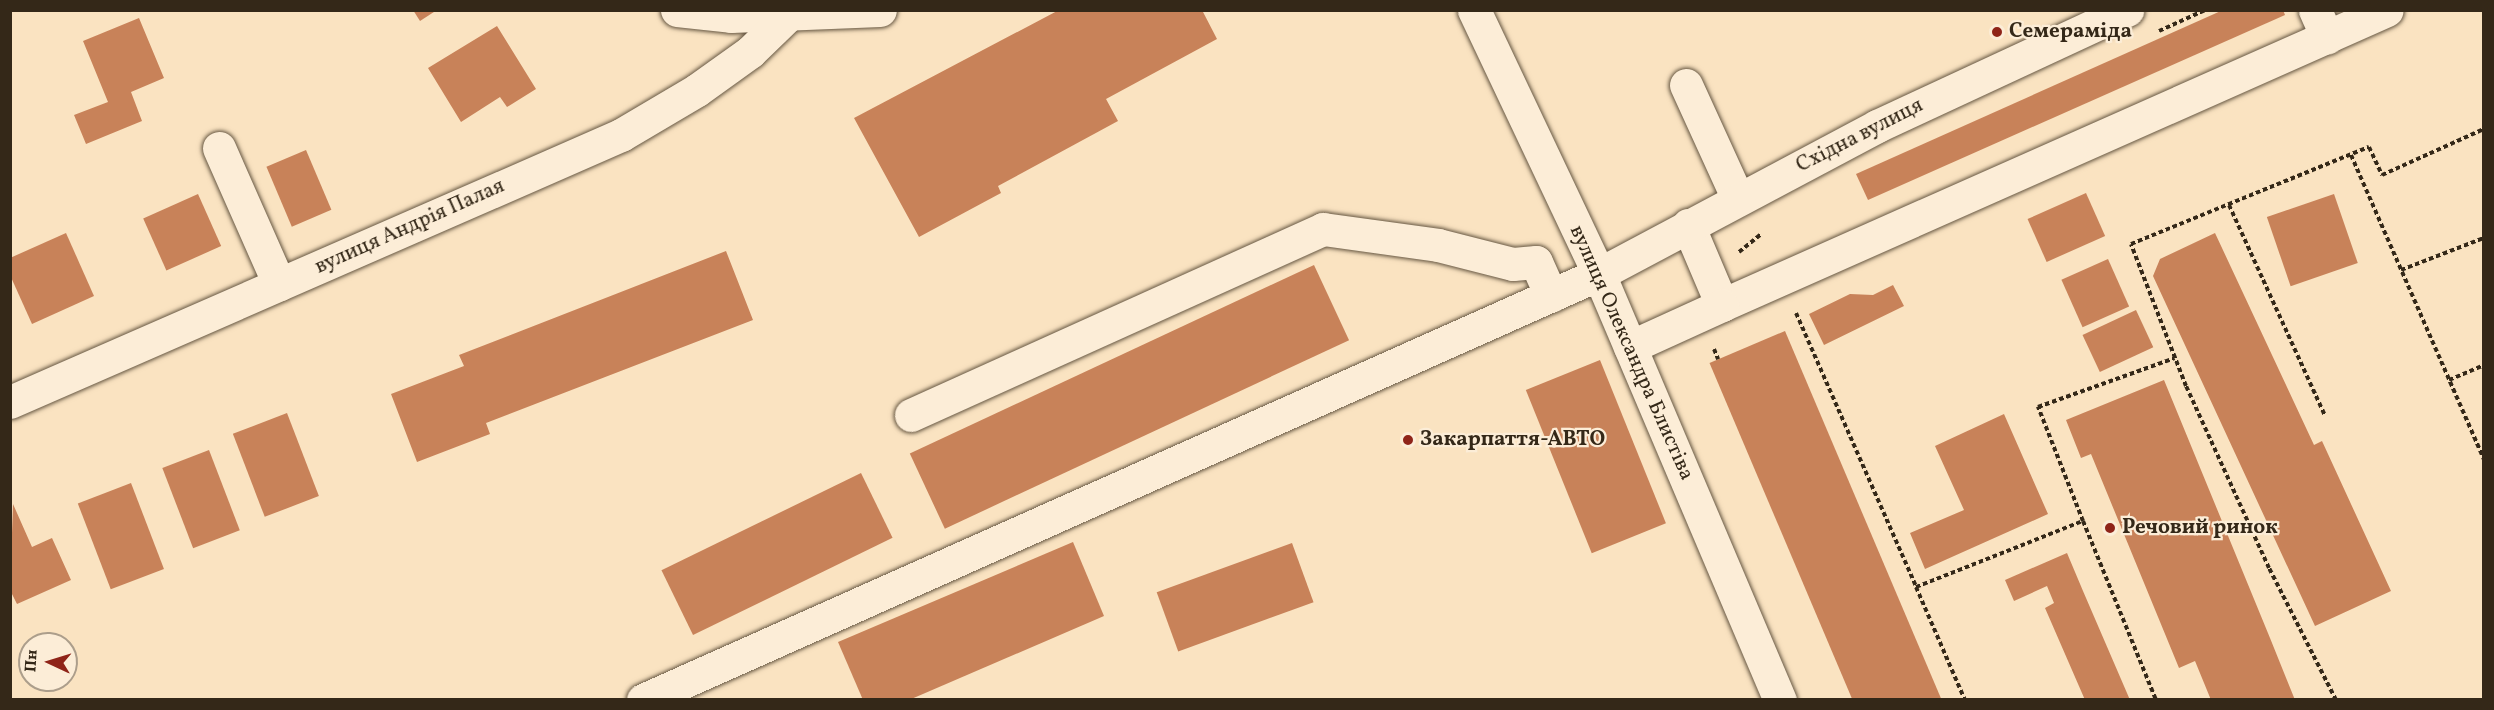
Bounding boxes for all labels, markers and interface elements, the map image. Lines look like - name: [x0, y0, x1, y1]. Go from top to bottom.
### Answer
- place label: Семераміда: [2009, 19, 2132, 45]
- marker: Семераміда: [1990, 25, 2004, 39]
- street label: Східна вулиця: [1792, 93, 1928, 179]
- street label: вулиця Андрія Палая: [311, 174, 509, 280]
- street label: вулиця Олександра Блистіва: [1563, 222, 1699, 484]
- place label: Закарпаття-АВТО: [1420, 427, 1605, 453]
- marker: Закарпаття-АВТО: [1401, 433, 1415, 447]
- place label: Речовий ринок: [2122, 515, 2278, 541]
- marker: Речовий ринок: [2103, 521, 2117, 535]
- north arrow: [18, 632, 78, 692]
- text: Пн: [20, 649, 44, 673]

